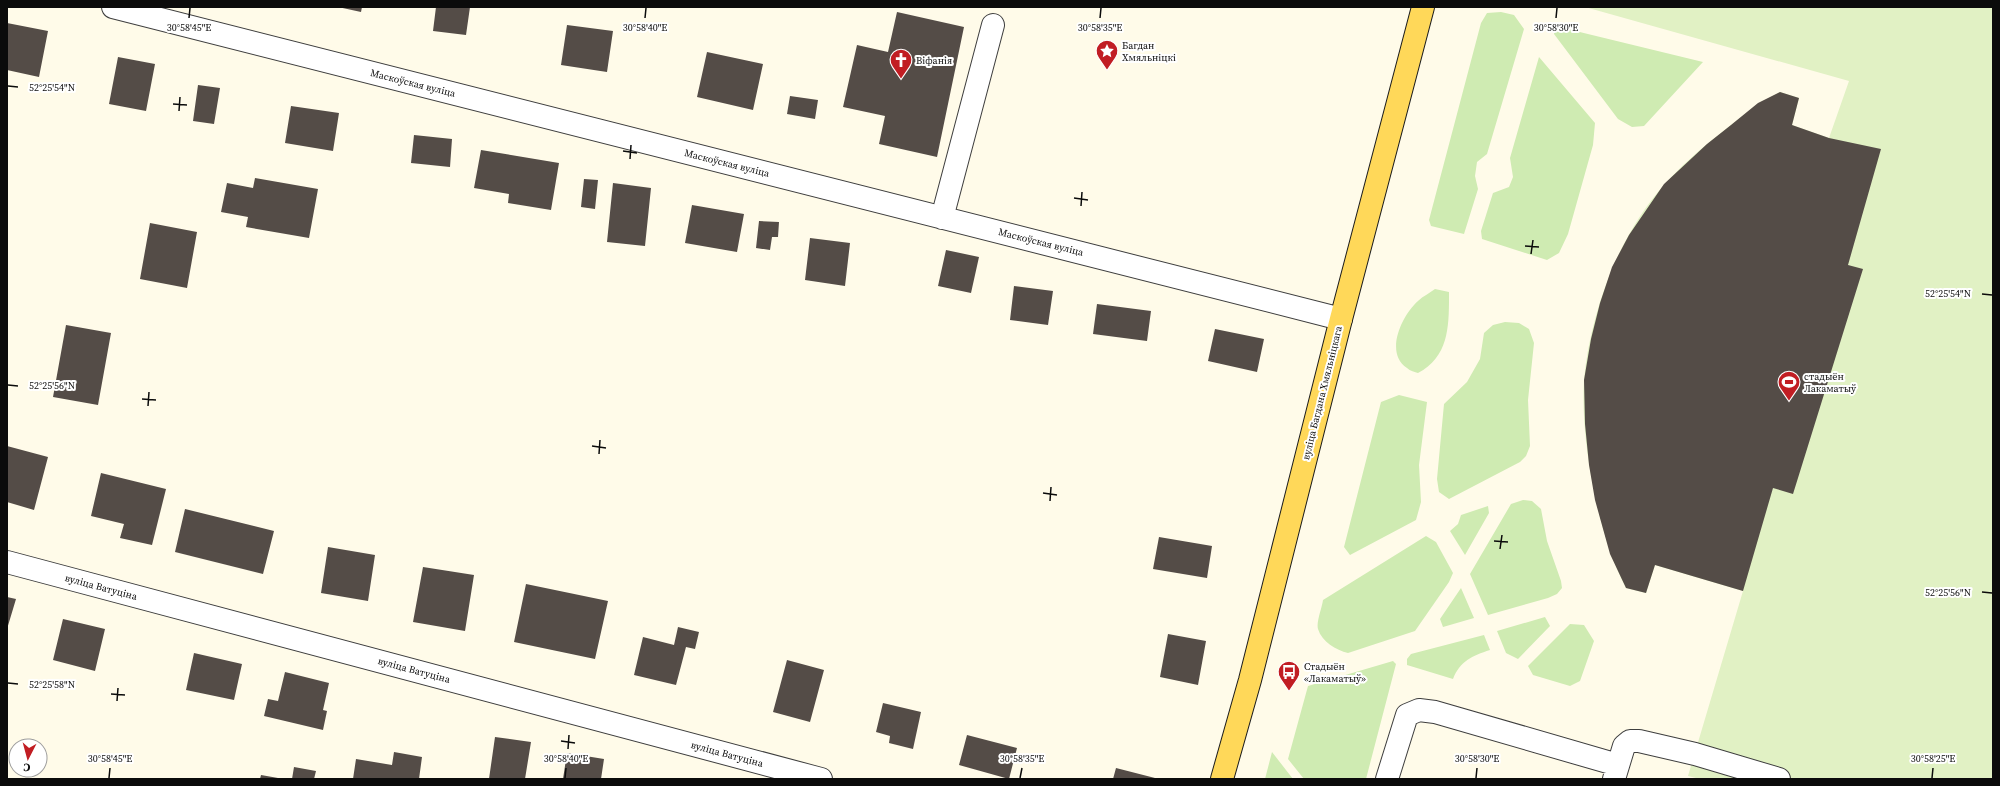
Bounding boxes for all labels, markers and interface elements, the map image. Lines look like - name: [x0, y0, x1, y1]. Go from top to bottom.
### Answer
- text: 30°58'45"E: [167, 21, 211, 34]
- text: 30°58'40"E: [623, 21, 667, 34]
- text: 30°58'35"E: [1078, 21, 1122, 34]
- text: 30°58'30"E: [1534, 21, 1578, 34]
- place icon: Багдан Хмяльніцкі: [1094, 38, 1120, 71]
- place label: Багдан Хмяльніцкі: [1122, 39, 1176, 64]
- church icon: Віфанія: [888, 47, 914, 80]
- place label: Віфанія: [916, 54, 952, 67]
- street label: Маскоўская вуліца: [369, 66, 458, 100]
- text: 52°25'54"N: [29, 81, 75, 94]
- street label: Маскоўская вуліца: [683, 146, 772, 180]
- street label: Маскоўская вуліца: [997, 225, 1086, 259]
- text: 52°25'54"N: [1925, 287, 1971, 300]
- street label: вуліца Багдана Хмяльніцкага: [1299, 324, 1345, 461]
- sports icon: стадыён Лакаматыў: [1776, 369, 1802, 402]
- place label: стадыён Лакаматыў: [1804, 370, 1857, 395]
- text: 52°25'56"N: [29, 379, 75, 392]
- street label: вуліца Ватуціна: [63, 571, 140, 603]
- text: 52°25'56"N: [1925, 586, 1971, 599]
- street label: вуліца Ватуціна: [376, 654, 453, 686]
- bus stop icon: Стадыён «Лакаматыў»: [1276, 659, 1302, 692]
- place label: Стадыён «Лакаматыў»: [1304, 660, 1366, 685]
- text: 52°25'58"N: [29, 678, 75, 691]
- north arrow: [8, 738, 48, 778]
- street label: вуліца Ватуціна: [689, 738, 766, 770]
- text: 30°58'45"E: [88, 752, 132, 765]
- text: 30°58'40"E: [544, 752, 588, 765]
- text: 30°58'35"E: [1000, 752, 1044, 765]
- text: 30°58'30"E: [1455, 752, 1499, 765]
- text: 30°58'25"E: [1911, 752, 1955, 765]
- text: С: [23, 760, 31, 775]

